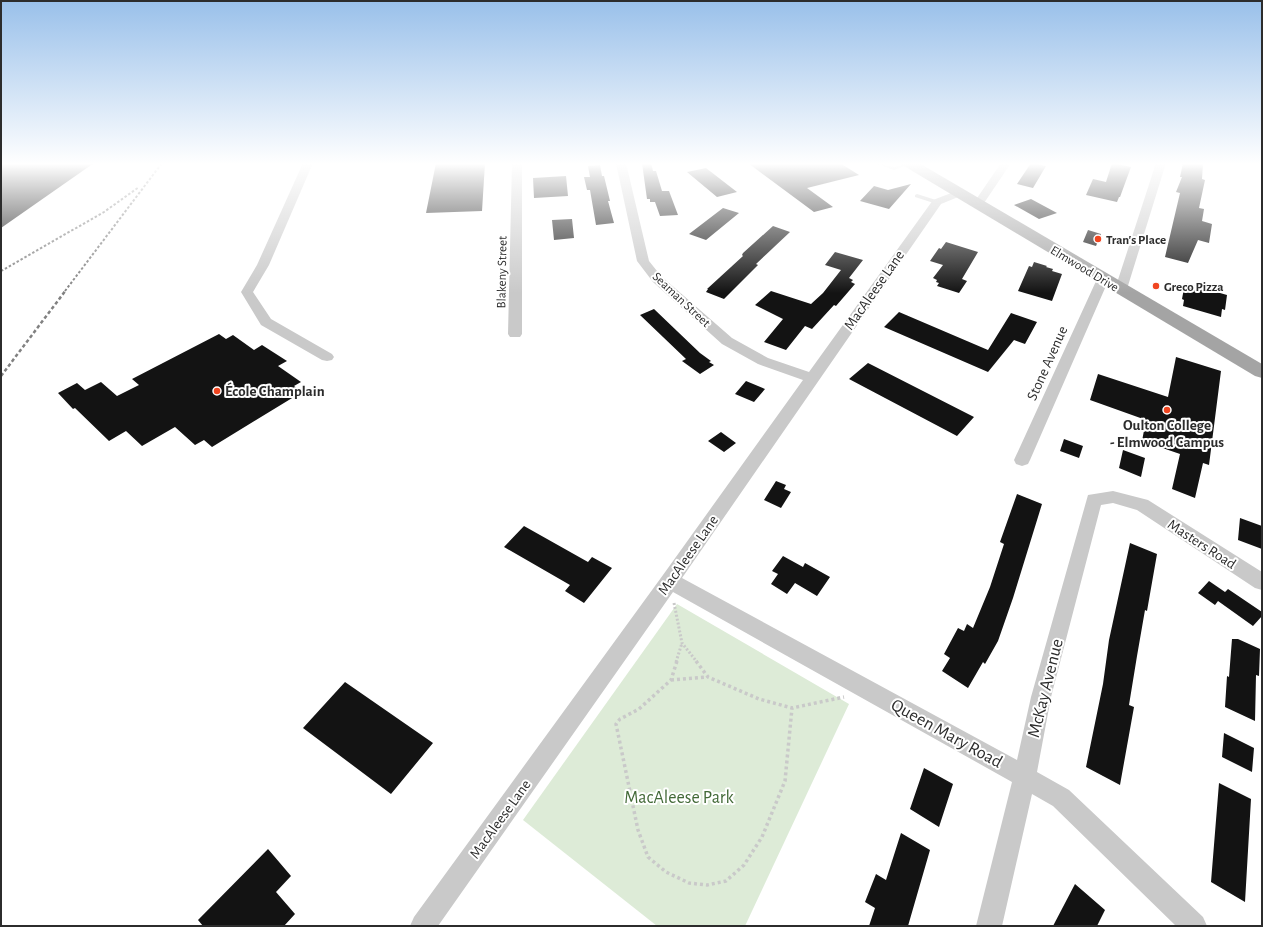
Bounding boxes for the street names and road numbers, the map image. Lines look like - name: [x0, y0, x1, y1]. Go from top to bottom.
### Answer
- street label: Blakeny Street: [495, 236, 510, 308]
- street label: Elmwood Drive: [1048, 244, 1121, 295]
- street label: MacAleese Lane: [842, 248, 907, 333]
- street label: Seaman Street: [650, 270, 712, 330]
- street label: Stone Avenue: [1024, 324, 1071, 403]
- street label: MacAleese Lane: [656, 513, 721, 598]
- street label: Masters Road: [1165, 517, 1239, 572]
- street label: McKay Avenue: [1025, 637, 1067, 739]
- street label: Queen Mary Road: [888, 696, 1005, 772]
- street label: MacAleese Lane: [467, 777, 534, 861]

